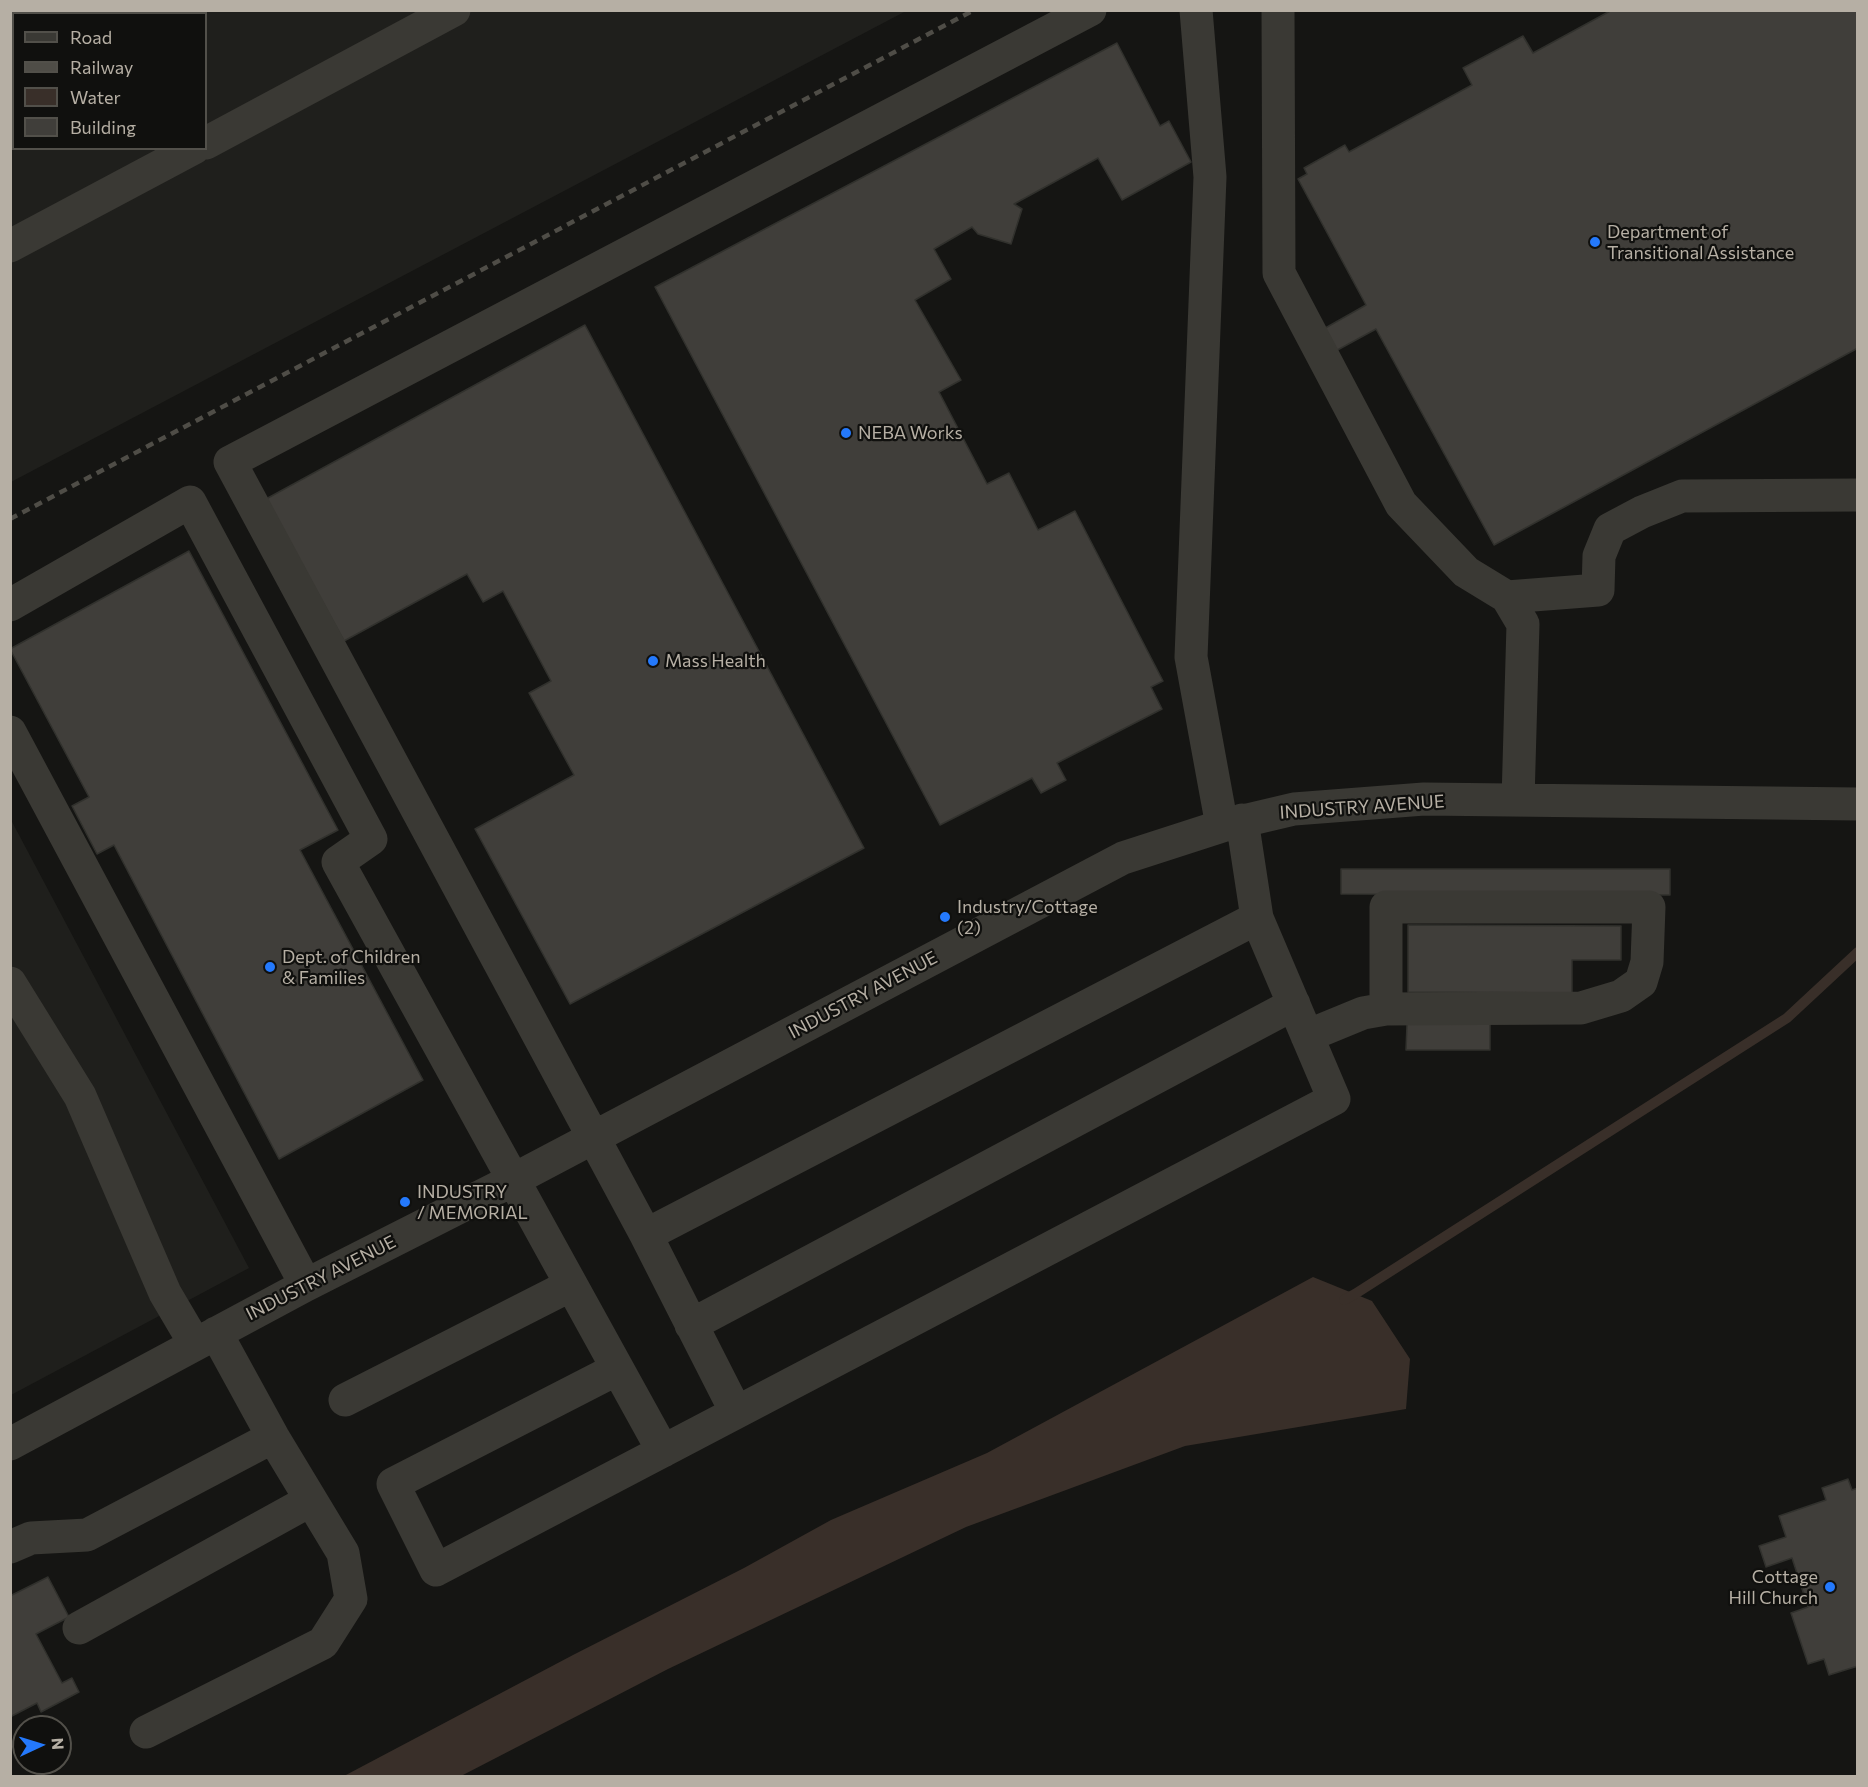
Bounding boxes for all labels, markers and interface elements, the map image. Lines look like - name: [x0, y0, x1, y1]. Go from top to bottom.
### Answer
- legend: [12, 12, 207, 150]
- text: Road: [70, 26, 112, 48]
- text: Railway: [70, 56, 133, 78]
- text: Water: [70, 86, 121, 108]
- text: Building: [70, 116, 136, 138]
- place label: Department of Transitional Assistance: [1607, 221, 1794, 264]
- marker: Department of Transitional Assistance: [1588, 235, 1602, 249]
- place label: NEBA Works: [858, 422, 963, 444]
- marker: NEBA Works: [839, 426, 853, 440]
- place label: Mass Health: [665, 650, 766, 672]
- marker: Mass Health: [646, 654, 660, 668]
- street label: INDUSTRY AVENUE: [1279, 790, 1445, 824]
- place label: Industry/Cottage (2): [957, 896, 1098, 938]
- marker: Industry/Cottage (2): [938, 910, 952, 924]
- place label: Dept. of Children & Families: [282, 946, 420, 988]
- street label: INDUSTRY AVENUE: [785, 947, 941, 1043]
- marker: Dept. of Children & Families: [263, 960, 277, 974]
- place label: INDUSTRY / MEMORIAL: [417, 1181, 528, 1224]
- marker: INDUSTRY / MEMORIAL: [398, 1195, 412, 1209]
- street label: INDUSTRY AVENUE: [243, 1231, 399, 1325]
- place label: Cottage Hill Church: [1728, 1566, 1818, 1608]
- marker: Cottage Hill Church: [1823, 1580, 1837, 1594]
- north arrow: [12, 1715, 72, 1775]
- text: N: [49, 1737, 68, 1750]

